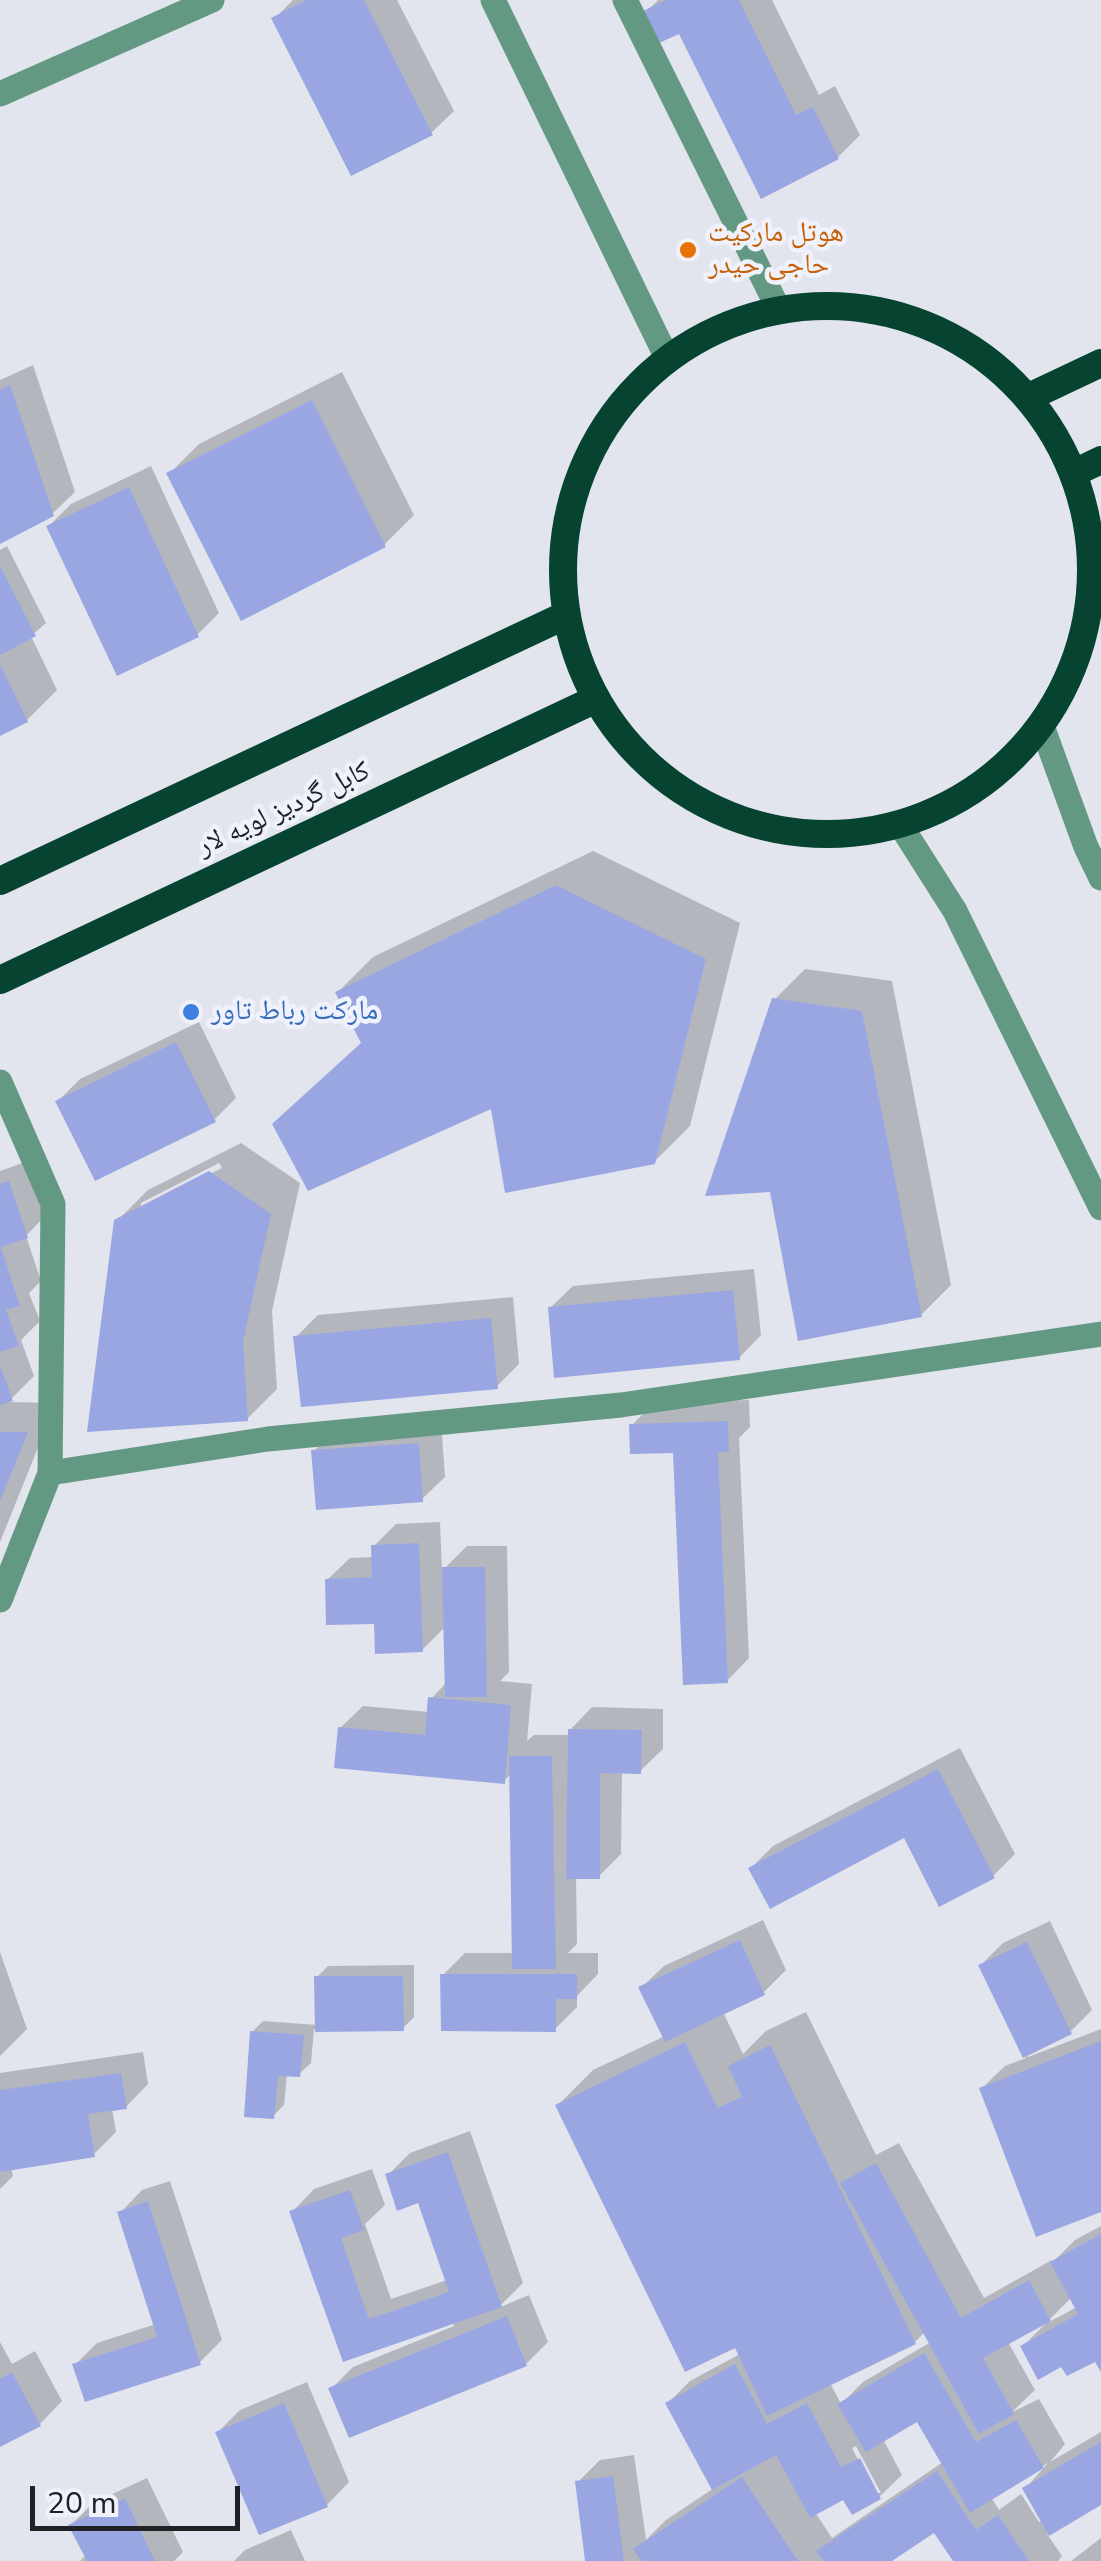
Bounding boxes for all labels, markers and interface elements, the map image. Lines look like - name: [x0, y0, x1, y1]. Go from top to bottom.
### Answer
- place label: هوتل مارکیت حاجی حیدر: [708, 217, 844, 283]
- marker: هوتل مارکیت حاجی حیدر: [677, 239, 699, 261]
- street label: کابل گردیز لویه لار: [192, 755, 376, 865]
- place label: مارکت رباط تاور: [211, 995, 378, 1029]
- marker: مارکت رباط تاور: [180, 1001, 202, 1023]
- scale bar: [35, 2466, 245, 2528]
- text: 20 m: [47, 2483, 116, 2524]

